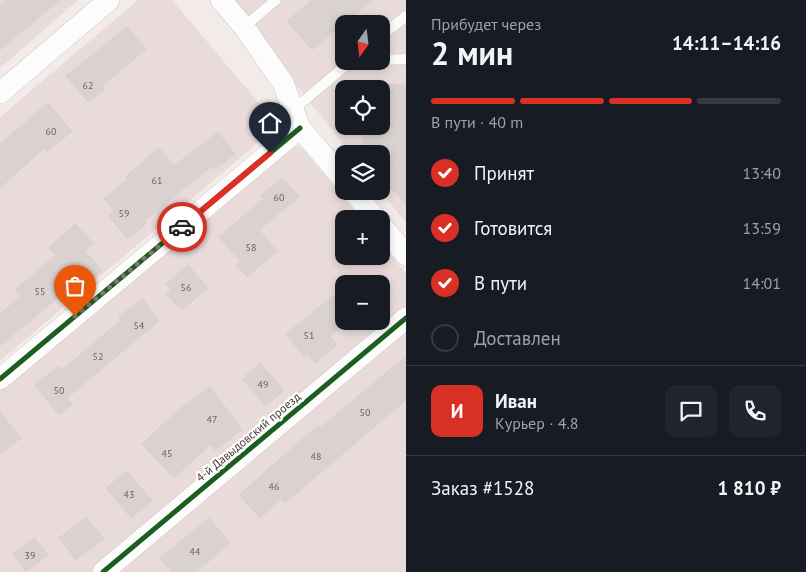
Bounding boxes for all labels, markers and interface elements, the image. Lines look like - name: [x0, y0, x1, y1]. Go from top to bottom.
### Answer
- text: Прибудет через: [431, 14, 541, 34]
- north arrow: [335, 15, 390, 70]
- map controls: [335, 15, 390, 330]
- text: 14:11–14:16: [672, 31, 781, 55]
- text: 2 мин: [431, 32, 513, 74]
- house number: 62: [83, 79, 93, 92]
- button: locate: [335, 80, 390, 135]
- pin: [249, 102, 291, 153]
- icon: home: [256, 109, 284, 137]
- text: В пути · 40 m: [431, 112, 523, 132]
- house number: 60: [46, 125, 57, 138]
- button: layers: [335, 145, 390, 200]
- icon: check: [431, 159, 459, 187]
- text: Принят: [474, 161, 534, 185]
- text: 13:40: [743, 163, 781, 183]
- house number: 61: [152, 174, 162, 187]
- house number: 60: [274, 191, 285, 204]
- courier: [157, 202, 207, 252]
- house number: 59: [119, 207, 129, 220]
- button: +: [335, 210, 390, 265]
- icon: car: [168, 213, 196, 241]
- icon: check: [431, 214, 459, 242]
- text: Готовится: [474, 216, 552, 240]
- text: 13:59: [743, 218, 781, 238]
- house number: 58: [246, 241, 256, 254]
- pin: [54, 265, 96, 316]
- icon: check: [431, 269, 459, 297]
- text: В пути: [474, 271, 527, 295]
- icon: bag: [61, 272, 89, 300]
- text: 14:01: [743, 273, 781, 293]
- button: −: [335, 275, 390, 330]
- house number: 56: [181, 281, 191, 294]
- house number: 55: [35, 285, 45, 298]
- house number: 54: [134, 319, 145, 332]
- text: Доставлен: [474, 326, 561, 350]
- house number: 51: [304, 329, 314, 342]
- house number: 52: [93, 350, 103, 363]
- house number: 49: [258, 378, 268, 391]
- house number: 50: [54, 384, 65, 397]
- button: chat: [665, 385, 717, 437]
- button: phone: [729, 385, 781, 437]
- street label: 4-й Давыдовский проезд: [193, 389, 304, 485]
- text: Иван: [495, 389, 537, 413]
- text: И: [451, 399, 463, 423]
- house number: 50: [360, 406, 371, 419]
- house number: 47: [207, 413, 217, 426]
- text: Курьер · 4.8: [495, 413, 579, 433]
- house number: 45: [162, 447, 172, 460]
- house number: 48: [311, 450, 321, 463]
- text: Заказ #1528: [431, 476, 534, 500]
- text: 1 810 ₽: [718, 476, 781, 500]
- house number: 46: [269, 480, 279, 493]
- house number: 43: [124, 488, 134, 501]
- house number: 44: [190, 545, 201, 558]
- house number: 39: [25, 549, 35, 562]

